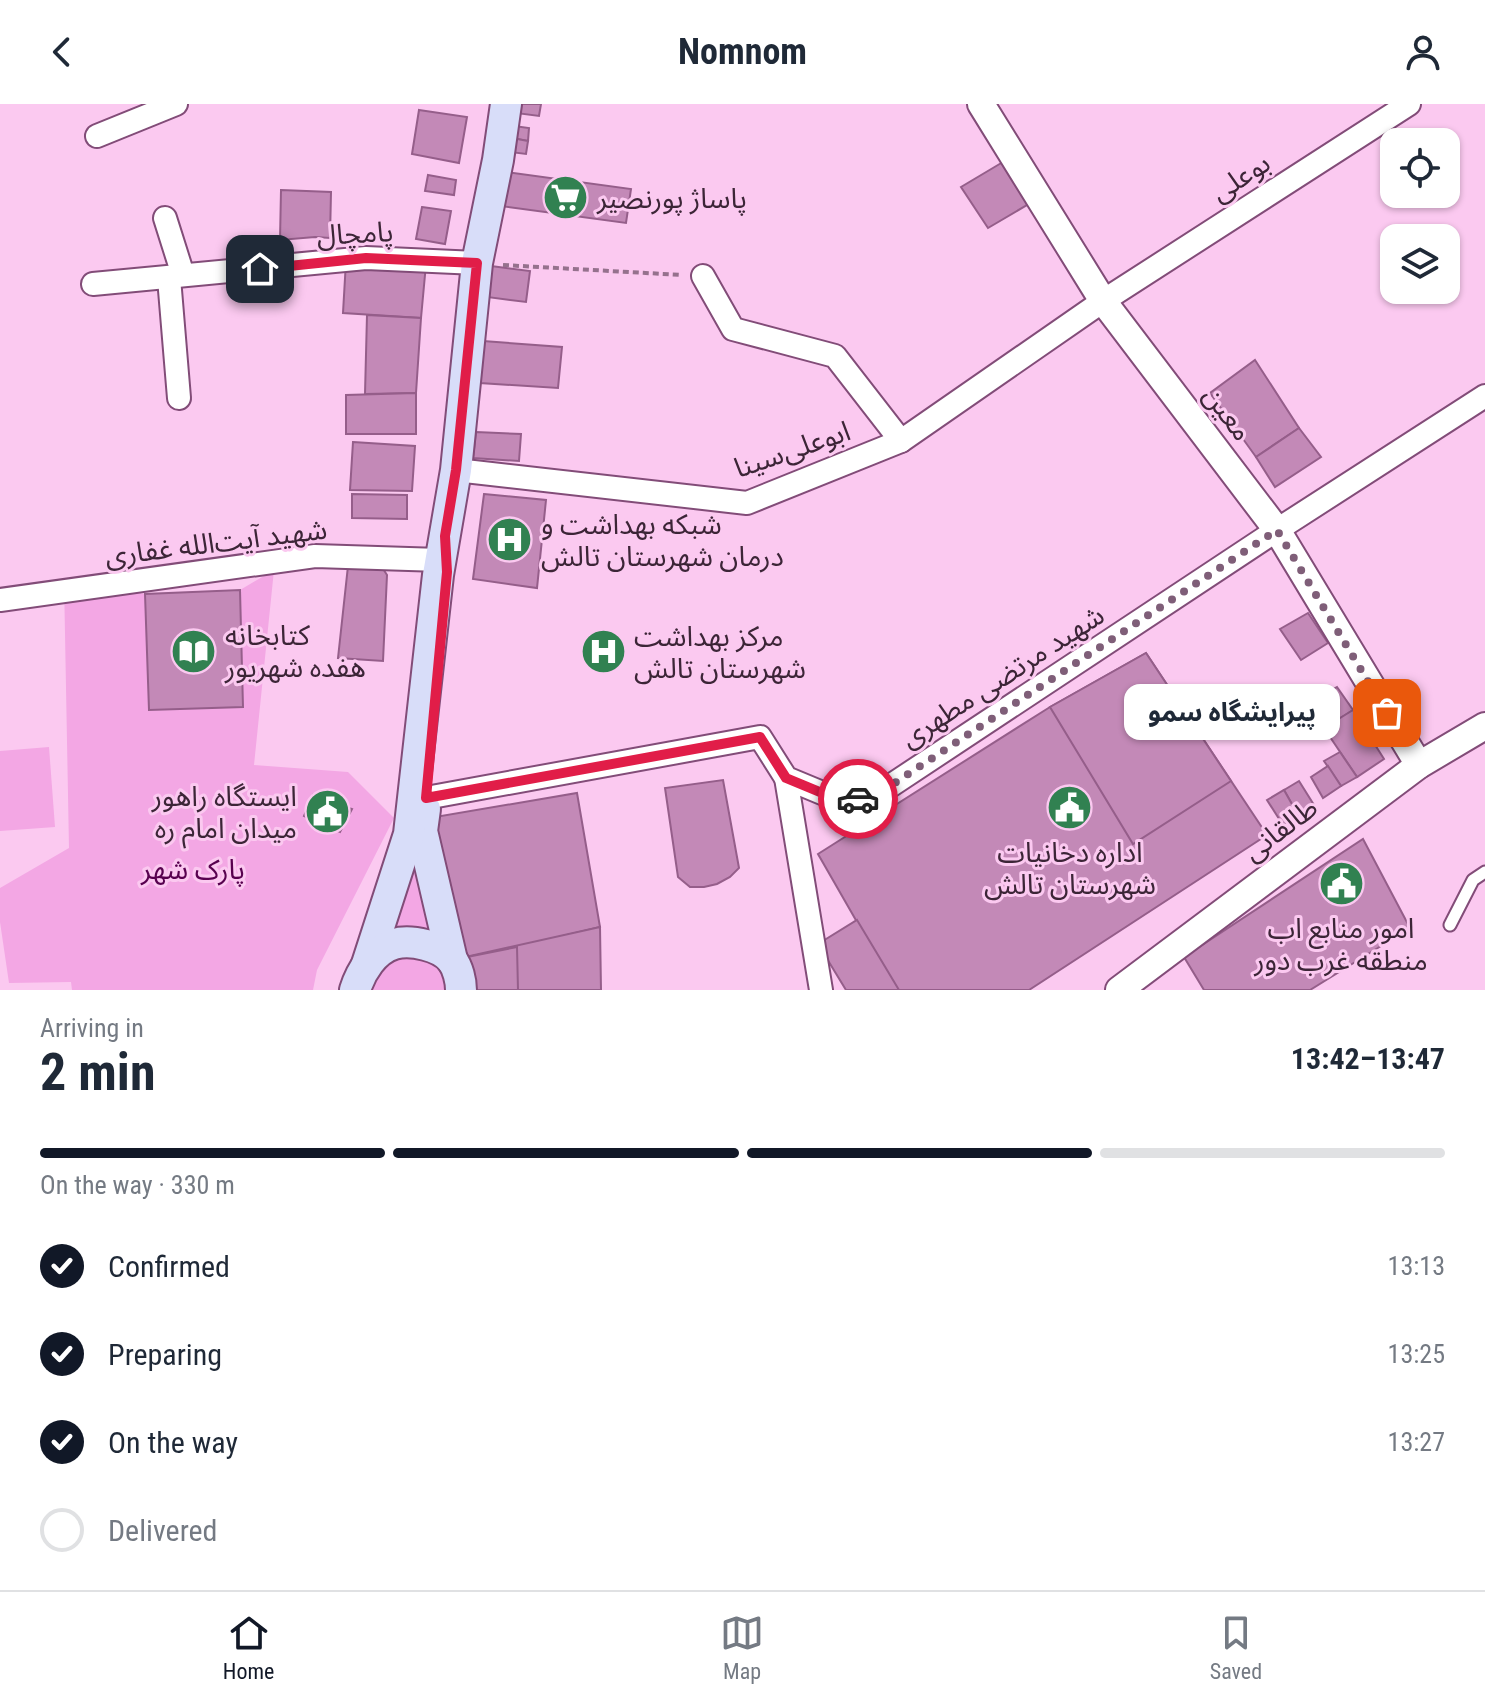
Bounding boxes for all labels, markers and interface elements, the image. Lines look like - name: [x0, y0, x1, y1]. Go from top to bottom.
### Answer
- icon: back: [40, 30, 84, 74]
- icon: person: [1401, 30, 1445, 74]
- text: Nomnom: [678, 31, 807, 73]
- map controls: [1380, 128, 1460, 304]
- button: locate: [1380, 128, 1460, 208]
- street label: بوعلی: [1205, 146, 1276, 209]
- supermarket icon: پاساژ پورنصیر: [542, 174, 590, 222]
- place label: پاساژ پورنصیر: [596, 182, 747, 216]
- street label: پامچال: [316, 215, 394, 253]
- button: layers: [1380, 224, 1460, 304]
- pin: [226, 235, 294, 303]
- icon: home: [238, 247, 282, 291]
- street label: معین: [1196, 379, 1259, 447]
- street label: ابوعلی‌سینا: [730, 414, 855, 485]
- place label: شبکه بهداشت و درمان شهرستان تالش: [541, 508, 784, 573]
- street label: شهید آیت‌الله غفاری: [103, 513, 329, 572]
- hospital icon: شبکه بهداشت و درمان شهرستان تالش: [486, 516, 534, 564]
- street label: شهید مرتضی مطهری: [894, 598, 1110, 755]
- place label: کتابخانه هفده شهریور: [224, 619, 366, 684]
- place label: مرکز بهداشت شهرستان تالش: [634, 620, 806, 685]
- library icon: کتابخانه هفده شهریور: [170, 627, 218, 675]
- hospital icon: مرکز بهداشت شهرستان تالش: [579, 628, 627, 676]
- pin: [1353, 679, 1421, 747]
- callout: پیرایشگاه سمو: [1123, 685, 1339, 741]
- icon: bag: [1365, 691, 1409, 735]
- text: پیرایشگاه سمو: [1148, 697, 1316, 727]
- courier: [818, 759, 898, 839]
- icon: car: [836, 777, 880, 821]
- place label: ایستگاه راهور میدان امام ره: [151, 780, 297, 849]
- public building icon: اداره دخانیات شهرستان تالش: [1046, 784, 1094, 832]
- public building icon: ایستگاه راهور میدان امام ره: [304, 788, 352, 836]
- street label: طالقانی: [1237, 791, 1324, 868]
- place label: اداره دخانیات شهرستان تالش: [984, 836, 1156, 901]
- park label: پارک شهر: [140, 853, 245, 887]
- public building icon: امور منابع اب منطقه غرب دور: [1317, 859, 1365, 907]
- place label: امور منابع اب منطقه غرب دور: [1253, 912, 1428, 977]
- text: Arriving in: [40, 1013, 144, 1043]
- text: 13:42–13:47: [1291, 1041, 1445, 1076]
- text: 2 min: [40, 1042, 156, 1103]
- text: On the way · 330 m: [40, 1170, 235, 1200]
- icon: check: [40, 1244, 84, 1288]
- text: Confirmed: [108, 1249, 230, 1284]
- text: 13:13: [1388, 1251, 1445, 1281]
- icon: check: [40, 1332, 84, 1376]
- text: Preparing: [108, 1337, 222, 1372]
- text: 13:25: [1388, 1339, 1445, 1369]
- icon: check: [40, 1420, 84, 1464]
- text: On the way: [108, 1425, 238, 1460]
- text: 13:27: [1388, 1427, 1445, 1457]
- text: Delivered: [108, 1513, 217, 1548]
- tab: Home: [223, 1611, 274, 1684]
- tab: Map: [720, 1611, 764, 1684]
- tab: Saved: [1210, 1611, 1262, 1684]

